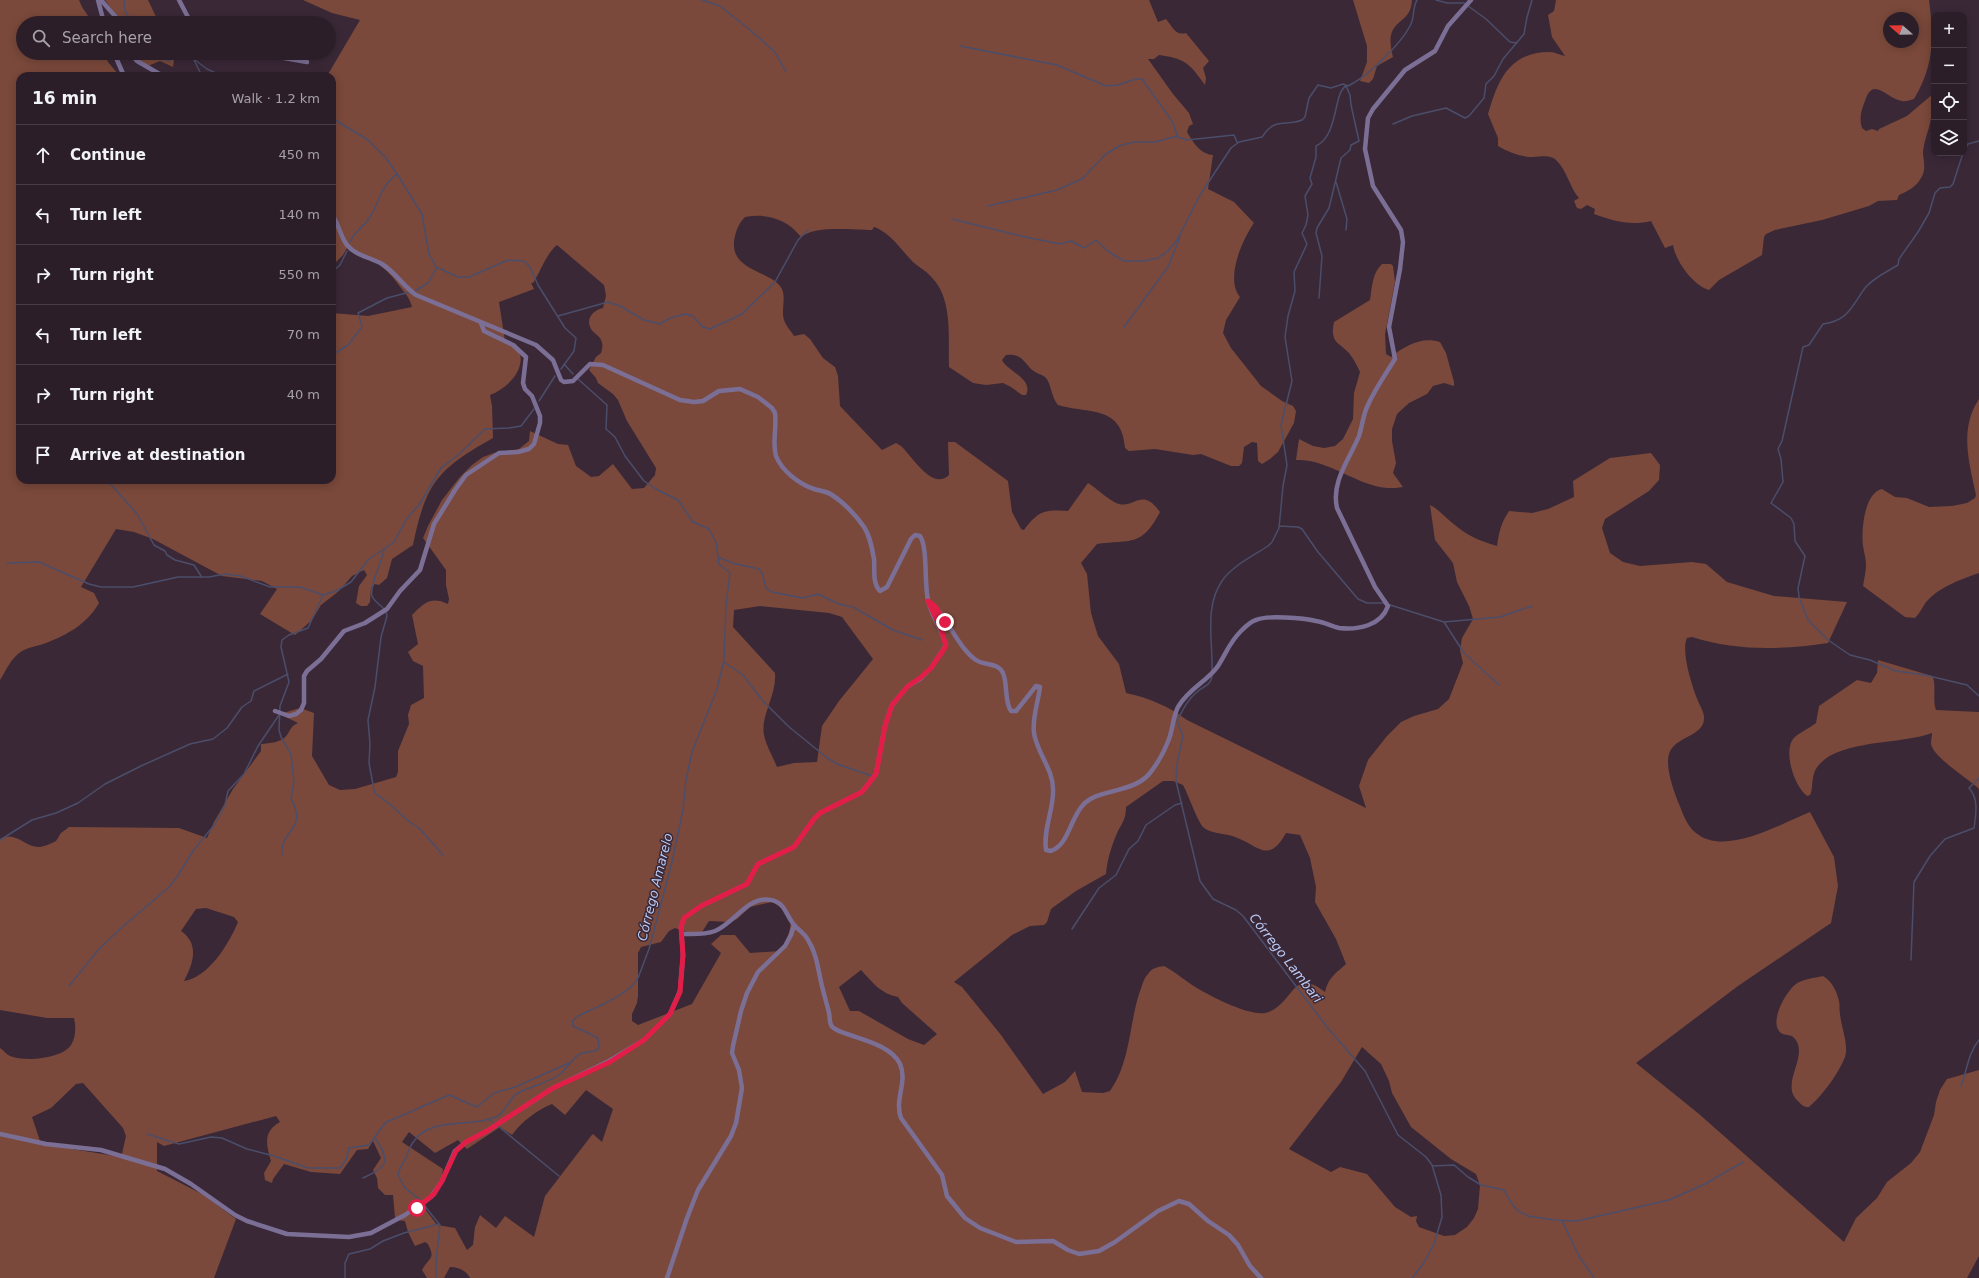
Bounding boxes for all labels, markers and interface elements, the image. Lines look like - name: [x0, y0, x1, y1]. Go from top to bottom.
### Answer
- north arrow: [1883, 12, 1919, 48]
- map controls: [1931, 12, 1967, 156]
- button: +: [1931, 12, 1967, 48]
- search box: [16, 16, 336, 60]
- icon: search: [30, 27, 52, 49]
- text: Search here: [62, 29, 152, 47]
- button: −: [1931, 48, 1967, 84]
- button: locate: [1931, 84, 1967, 120]
- text: 16 min: [32, 88, 97, 108]
- text: Walk · 1.2 km: [231, 91, 320, 106]
- button: layers: [1931, 120, 1967, 156]
- icon: ahead: [32, 144, 54, 166]
- text: Continue: [70, 146, 146, 164]
- text: 450 m: [278, 147, 320, 162]
- icon: left: [32, 204, 54, 226]
- text: Turn left: [70, 206, 142, 224]
- text: 140 m: [278, 207, 320, 222]
- icon: right: [32, 264, 54, 286]
- text: Turn right: [70, 266, 154, 284]
- text: 550 m: [278, 267, 320, 282]
- icon: left: [32, 324, 54, 346]
- text: Turn left: [70, 326, 142, 344]
- text: 70 m: [287, 327, 320, 342]
- icon: right: [32, 384, 54, 406]
- text: Turn right: [70, 386, 154, 404]
- text: 40 m: [287, 387, 320, 402]
- icon: arrive: [32, 444, 54, 466]
- text: Arrive at destination: [70, 446, 245, 464]
- route end: [936, 613, 954, 631]
- water label: Córrego Amarelo: [634, 832, 676, 942]
- water label: Córrego Lambari: [1247, 910, 1326, 1006]
- route start: [408, 1199, 426, 1217]

